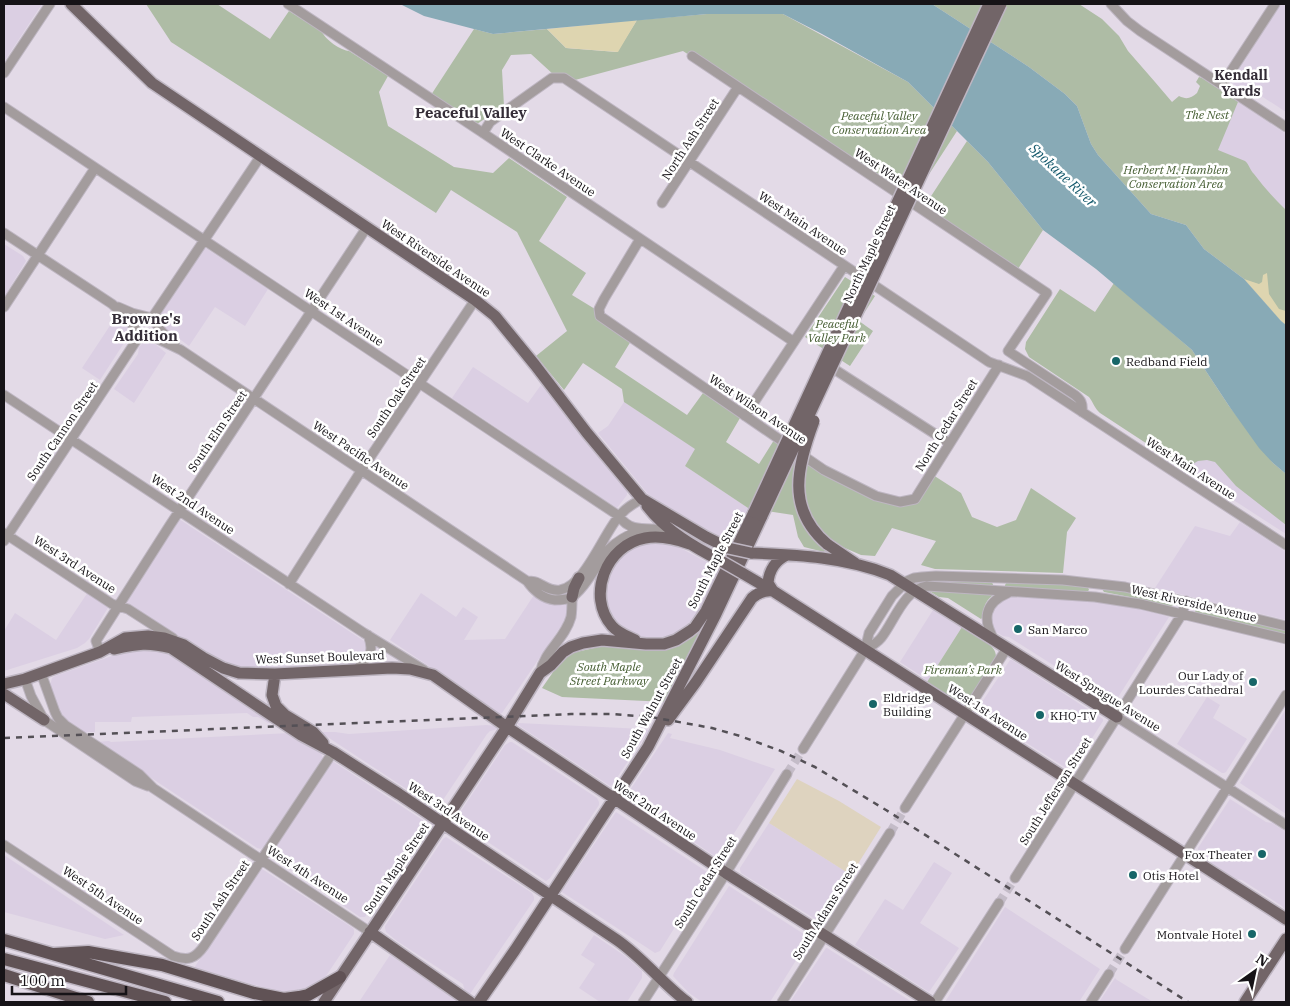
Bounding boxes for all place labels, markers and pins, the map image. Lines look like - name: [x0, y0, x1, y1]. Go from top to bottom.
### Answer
- place label: Redband Field: [1126, 354, 1208, 369]
- marker: Redband Field: [1110, 355, 1122, 367]
- place label: San Marco: [1028, 622, 1087, 637]
- marker: San Marco: [1012, 623, 1024, 635]
- place label: Our Lady of Lourdes Cathedral: [1139, 668, 1244, 697]
- marker: Our Lady of Lourdes Cathedral: [1247, 676, 1259, 688]
- place label: Eldridge Building: [883, 690, 931, 719]
- marker: Eldridge Building: [867, 698, 879, 710]
- place label: KHQ-TV: [1050, 708, 1097, 723]
- marker: KHQ-TV: [1034, 709, 1046, 721]
- place label: Fox Theater: [1185, 847, 1253, 862]
- marker: Fox Theater: [1256, 848, 1268, 860]
- place label: Otis Hotel: [1143, 868, 1199, 883]
- marker: Otis Hotel: [1127, 869, 1139, 881]
- place label: Montvale Hotel: [1157, 927, 1242, 942]
- marker: Montvale Hotel: [1246, 928, 1258, 940]

